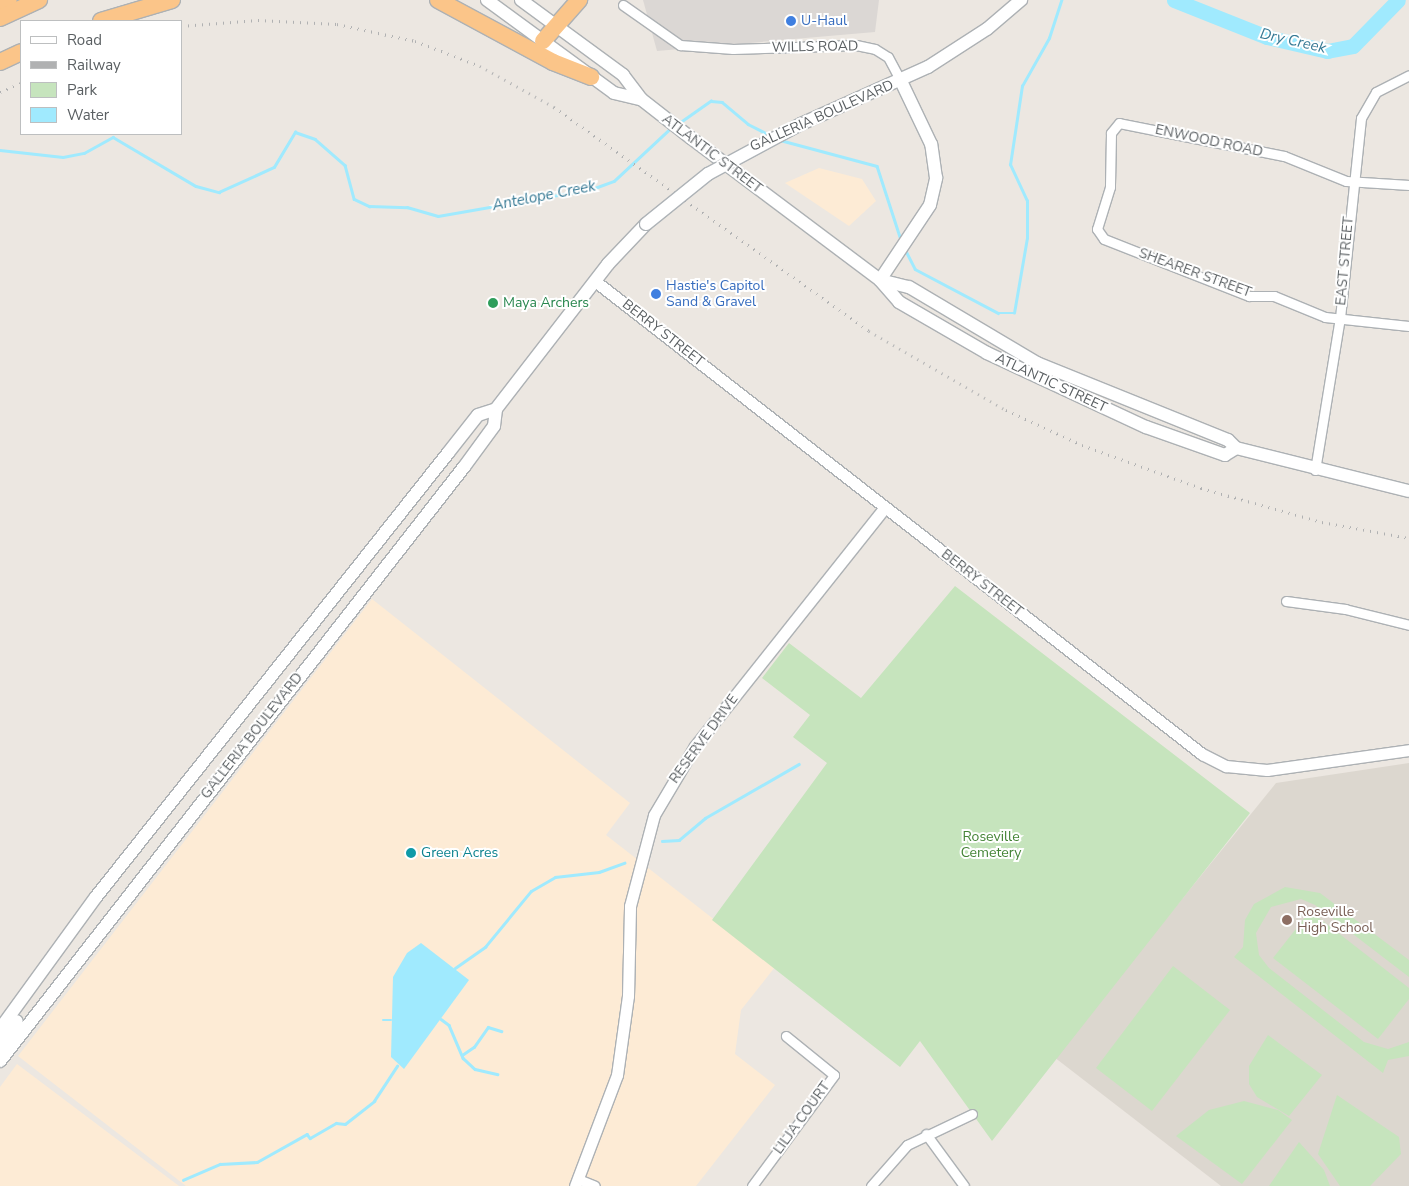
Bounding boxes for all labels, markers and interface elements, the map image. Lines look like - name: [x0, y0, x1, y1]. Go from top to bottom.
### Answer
- place label: U-Haul: [801, 13, 847, 29]
- marker: U-Haul: [785, 15, 797, 27]
- legend: [20, 20, 182, 135]
- water label: Dry Creek: [1258, 25, 1328, 57]
- text: Road: [67, 30, 102, 50]
- street label: WILLS ROAD: [772, 38, 858, 56]
- text: Railway: [67, 55, 121, 75]
- street label: GALLERIA BOULEVARD: [748, 77, 896, 155]
- text: Park: [67, 80, 97, 100]
- text: Water: [67, 105, 109, 125]
- street label: ATLANTIC STREET: [659, 111, 765, 197]
- street label: ENWOOD ROAD: [1154, 121, 1264, 161]
- water label: Antelope Creek: [491, 177, 597, 215]
- street label: EAST STREET: [1333, 216, 1357, 306]
- street label: SHEARER STREET: [1136, 245, 1254, 301]
- place label: Hastie's Capitol Sand & Gravel: [666, 278, 765, 310]
- marker: Hastie's Capitol Sand & Gravel: [650, 288, 662, 300]
- place label: Maya Archers: [503, 295, 589, 311]
- street label: BERRY STREET: [619, 296, 707, 370]
- marker: Maya Archers: [487, 297, 499, 309]
- street label: ATLANTIC STREET: [993, 350, 1109, 416]
- street label: BERRY STREET: [938, 546, 1026, 620]
- street label: GALLERIA BOULEVARD: [198, 670, 306, 802]
- street label: RESERVE DRIVE: [666, 691, 742, 787]
- park label: Roseville Cemetery: [961, 829, 1021, 862]
- place label: Green Acres: [421, 845, 498, 861]
- marker: Green Acres: [405, 847, 417, 859]
- place label: Roseville High School: [1297, 904, 1373, 936]
- marker: Roseville High School: [1281, 914, 1293, 926]
- street label: LILJA COURT: [770, 1079, 834, 1157]

